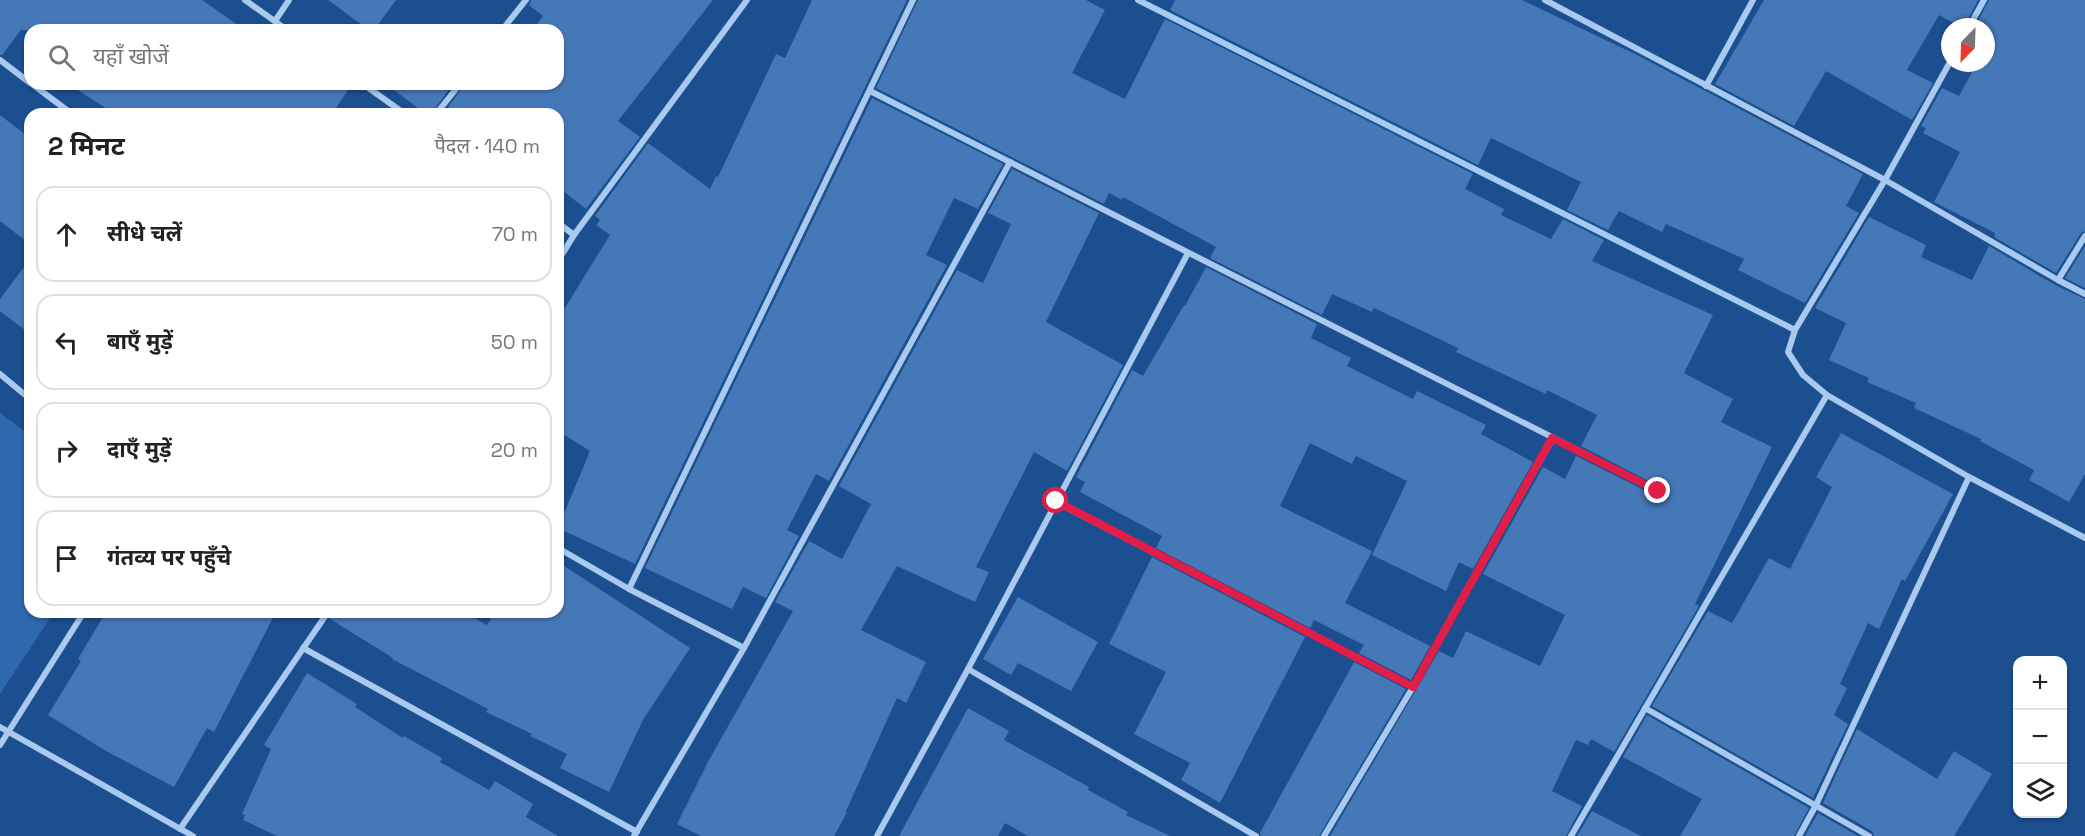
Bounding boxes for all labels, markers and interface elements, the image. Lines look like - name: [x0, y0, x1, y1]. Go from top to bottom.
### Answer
- north arrow: [1941, 18, 1995, 72]
- search box: [24, 24, 564, 90]
- icon: search: [45, 41, 78, 74]
- text: यहाँ खोजें: [93, 42, 169, 70]
- text: 2 मिनट: [48, 129, 125, 163]
- text: पैदल · 140 m: [434, 133, 540, 159]
- icon: ahead: [50, 218, 83, 251]
- text: सीधे चलें: [107, 219, 182, 247]
- text: 70 m: [492, 221, 538, 247]
- icon: left: [50, 326, 83, 359]
- text: बाएँ मुड़ें: [107, 327, 173, 355]
- text: 50 m: [491, 329, 538, 355]
- icon: right: [50, 434, 83, 467]
- text: दाएँ मुड़ें: [107, 435, 172, 463]
- text: 20 m: [491, 437, 538, 463]
- route end: [1644, 477, 1670, 503]
- route start: [1042, 487, 1068, 513]
- icon: arrive: [50, 542, 83, 575]
- text: गंतव्य पर पहुँचे: [107, 543, 231, 571]
- map controls: [2013, 656, 2067, 818]
- button: +: [2013, 656, 2067, 710]
- button: −: [2013, 710, 2067, 764]
- button: layers: [2013, 764, 2067, 818]

